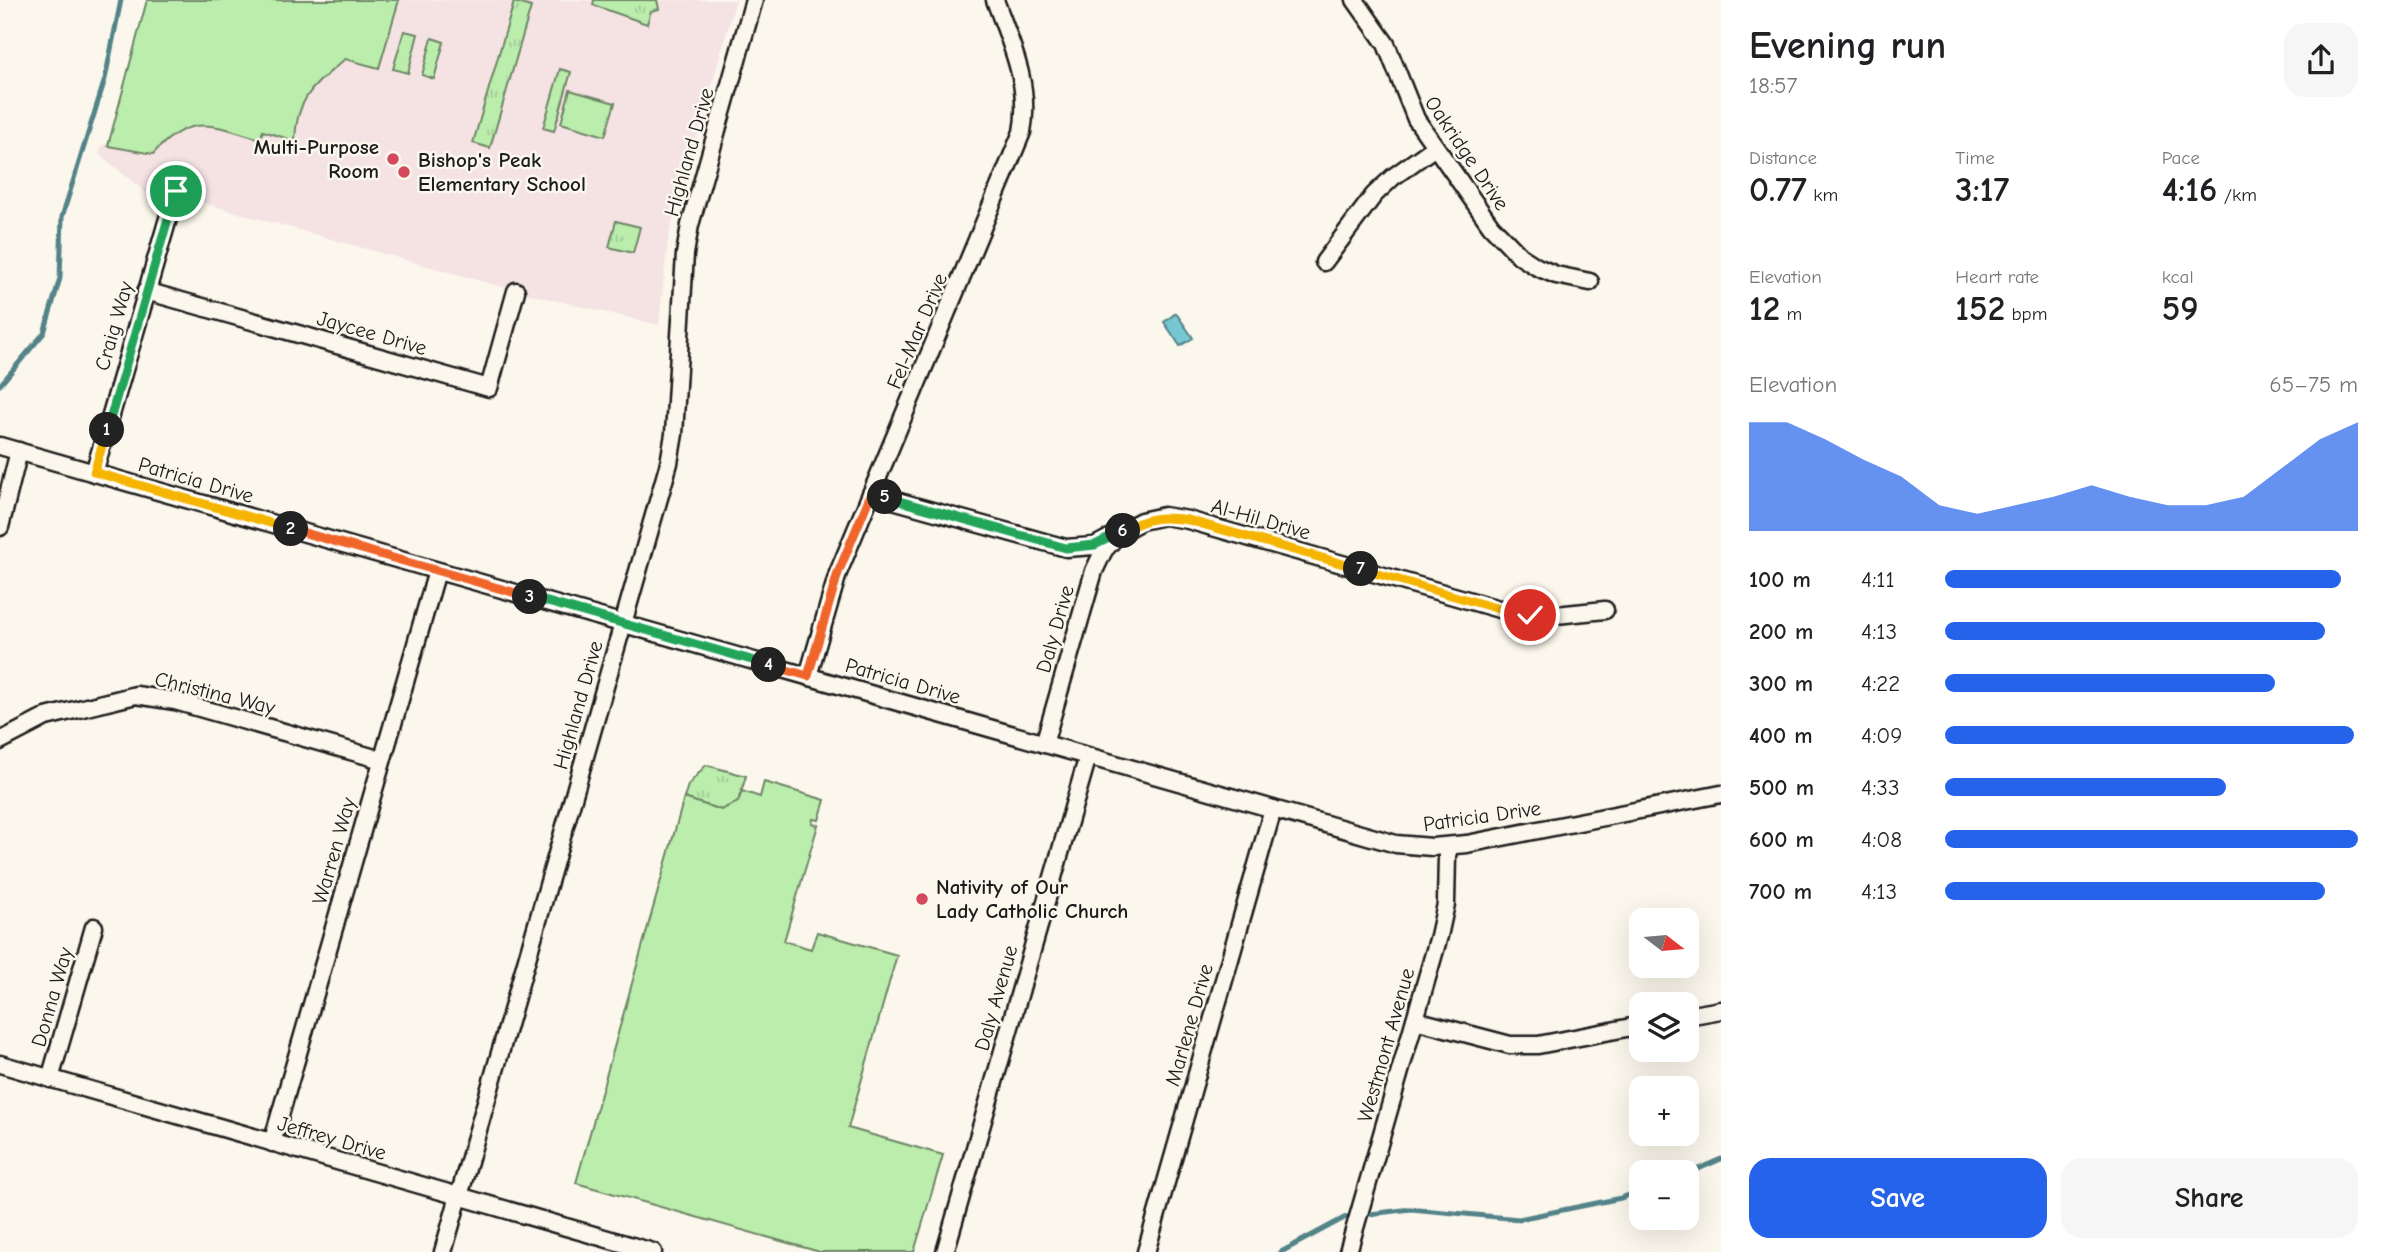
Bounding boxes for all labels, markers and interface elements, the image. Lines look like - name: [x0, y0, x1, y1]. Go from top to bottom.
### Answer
- button: share: [2284, 23, 2358, 97]
- text: Evening run: [1749, 24, 1946, 68]
- text: 18:57: [1749, 72, 1797, 99]
- street label: Highland Drive: [659, 85, 719, 219]
- street label: Oakridge Drive: [1420, 91, 1514, 215]
- place label: Multi-Purpose Room: [254, 135, 379, 183]
- text: Distance: [1749, 147, 1817, 169]
- text: Time: [1955, 147, 1995, 169]
- text: Pace: [2162, 147, 2200, 169]
- place label: Bishop's Peak Elementary School: [418, 148, 586, 196]
- marker: Multi-Purpose Room: [385, 151, 401, 167]
- pin: [146, 161, 206, 221]
- marker: Bishop's Peak Elementary School: [396, 164, 412, 180]
- text: 0.77: [1749, 169, 1807, 210]
- text: 3:17: [1955, 169, 2009, 210]
- text: 4:16: [2162, 169, 2217, 210]
- icon: arrive: [157, 172, 195, 210]
- text: km: [1807, 184, 1838, 206]
- text: /km: [2217, 184, 2257, 206]
- text: Elevation: [1749, 266, 1822, 288]
- text: Heart rate: [1955, 266, 2039, 288]
- text: kcal: [2162, 266, 2194, 288]
- street label: Fel-Mar Drive: [882, 269, 952, 393]
- street label: Craig Way: [90, 278, 138, 373]
- text: 12: [1749, 288, 1780, 329]
- text: 152: [1955, 288, 2005, 329]
- text: 59: [2162, 288, 2199, 329]
- text: m: [1780, 303, 1802, 325]
- text: bpm: [2005, 303, 2047, 325]
- street label: Jaycee Drive: [314, 306, 430, 360]
- text: Elevation: [1749, 371, 1837, 398]
- text: 65–75 m: [2269, 371, 2358, 398]
- pin: 1: [90, 412, 124, 448]
- text: 1: [103, 418, 110, 440]
- street label: Patricia Drive: [136, 452, 256, 508]
- pin: 5: [868, 480, 903, 514]
- text: 5: [879, 485, 890, 507]
- street label: Al-Hil Drive: [1209, 493, 1313, 545]
- pin: 2: [274, 512, 308, 546]
- pin: 6: [1106, 514, 1140, 548]
- text: 2: [286, 517, 295, 539]
- text: 6: [1118, 519, 1127, 541]
- pin: 7: [1344, 552, 1378, 586]
- text: 7: [1356, 557, 1365, 579]
- text: 100 m: [1749, 566, 1811, 593]
- text: 4:11: [1861, 566, 1895, 593]
- pin: 3: [512, 580, 548, 614]
- street label: Daly Drive: [1031, 582, 1079, 676]
- text: 3: [525, 585, 534, 607]
- pin: [1500, 585, 1560, 645]
- icon: check: [1511, 596, 1549, 634]
- text: 200 m: [1749, 618, 1813, 645]
- text: 4:13: [1861, 618, 1897, 645]
- street label: Highland Drive: [548, 638, 608, 772]
- pin: 4: [752, 648, 786, 682]
- text: 4: [764, 653, 773, 675]
- street label: Patricia Drive: [843, 653, 963, 709]
- street label: Christina Way: [152, 666, 278, 720]
- text: 300 m: [1749, 670, 1813, 697]
- text: 4:22: [1861, 670, 1900, 697]
- text: 400 m: [1749, 722, 1813, 749]
- text: 4:09: [1861, 722, 1903, 749]
- text: 500 m: [1749, 774, 1814, 801]
- text: 4:33: [1861, 774, 1900, 801]
- street label: Warren Way: [307, 794, 361, 907]
- street label: Patricia Drive: [1422, 796, 1542, 836]
- text: 600 m: [1749, 826, 1814, 853]
- text: 4:08: [1861, 826, 1902, 853]
- place label: Nativity of Our Lady Catholic Church: [936, 875, 1128, 923]
- text: 700 m: [1749, 878, 1812, 905]
- text: 4:13: [1861, 878, 1897, 905]
- marker: Nativity of Our Lady Catholic Church: [914, 891, 930, 907]
- north arrow: [1629, 908, 1699, 978]
- map controls: [1629, 908, 1699, 1230]
- street label: Daly Avenue: [969, 942, 1023, 1054]
- street label: Donna Way: [26, 944, 78, 1050]
- street label: Marlene Drive: [1160, 961, 1218, 1089]
- street label: Westmont Avenue: [1353, 965, 1419, 1125]
- button: layers: [1629, 992, 1699, 1062]
- button: +: [1629, 1076, 1699, 1146]
- street label: Jeffrey Drive: [275, 1111, 389, 1165]
- button: Save: [1749, 1158, 2047, 1238]
- button: Share: [2061, 1158, 2358, 1238]
- button: −: [1629, 1160, 1699, 1230]

